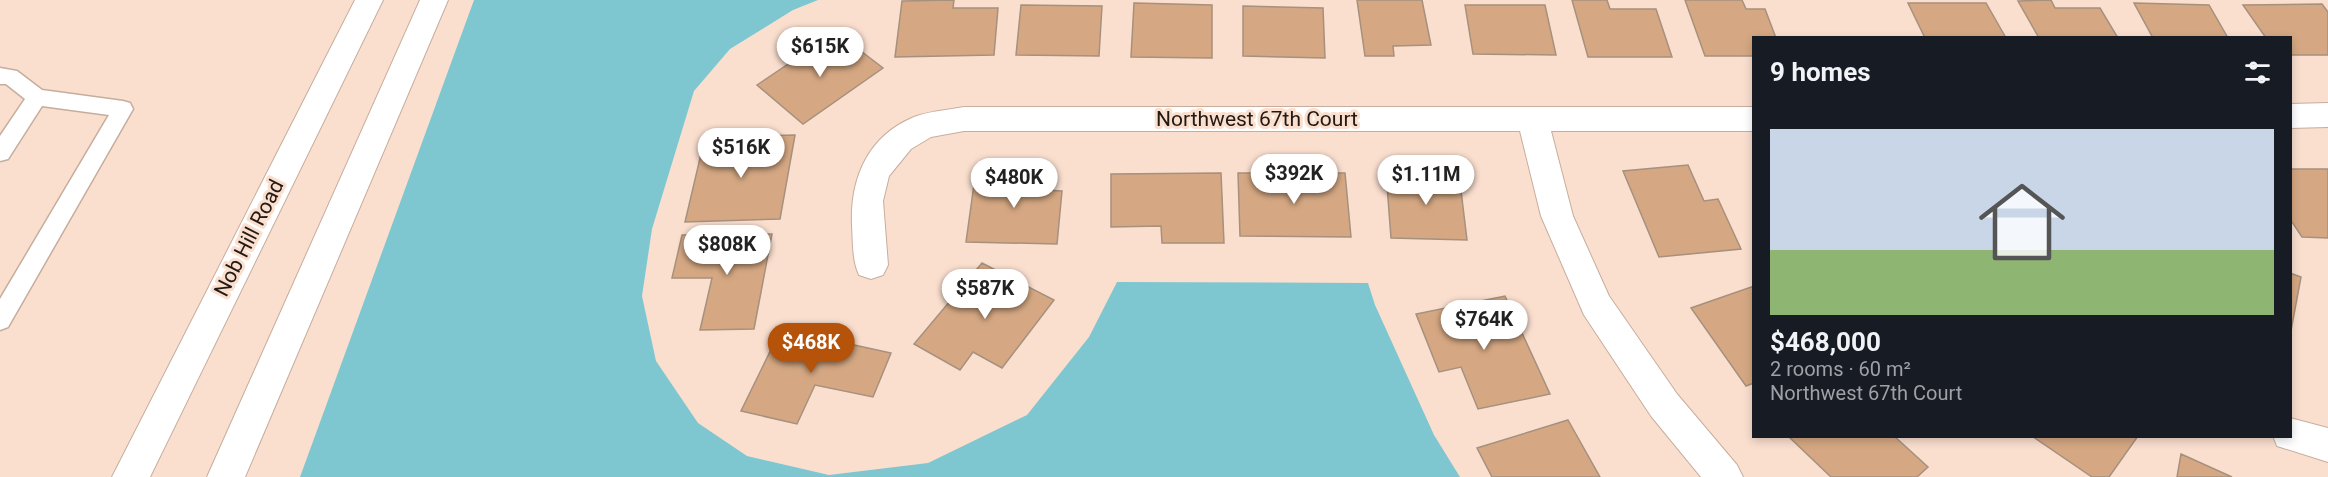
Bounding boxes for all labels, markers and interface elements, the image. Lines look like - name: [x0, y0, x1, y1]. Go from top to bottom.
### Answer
- pin: $615K: [778, 27, 862, 78]
- text: $615K: [791, 34, 849, 58]
- icon: filters: [2241, 56, 2274, 89]
- text: 9 homes: [1770, 57, 1871, 87]
- street label: Northwest 67th Court: [1156, 107, 1358, 131]
- pin: $516K: [699, 128, 783, 179]
- text: $516K: [712, 135, 770, 159]
- pin: $392K: [1252, 154, 1336, 205]
- pin: $1.11M: [1377, 155, 1475, 206]
- pin: $480K: [972, 158, 1056, 209]
- text: $392K: [1265, 161, 1323, 185]
- text: $1.11M: [1391, 162, 1461, 186]
- text: $480K: [985, 165, 1043, 189]
- icon: home: [1968, 168, 2076, 276]
- street label: Nob Hill Road: [209, 176, 289, 300]
- pin: $808K: [685, 225, 769, 276]
- text: $808K: [698, 232, 756, 256]
- pin: $587K: [943, 269, 1027, 320]
- text: $587K: [956, 276, 1014, 300]
- pin: $764K: [1442, 300, 1526, 351]
- text: $764K: [1455, 307, 1513, 331]
- pin: $468K: [769, 323, 853, 374]
- text: $468,000: [1770, 327, 1881, 357]
- text: $468K: [782, 330, 840, 354]
- text: 2 rooms · 60 m²: [1770, 357, 1911, 381]
- text: Northwest 67th Court: [1770, 381, 1962, 405]

